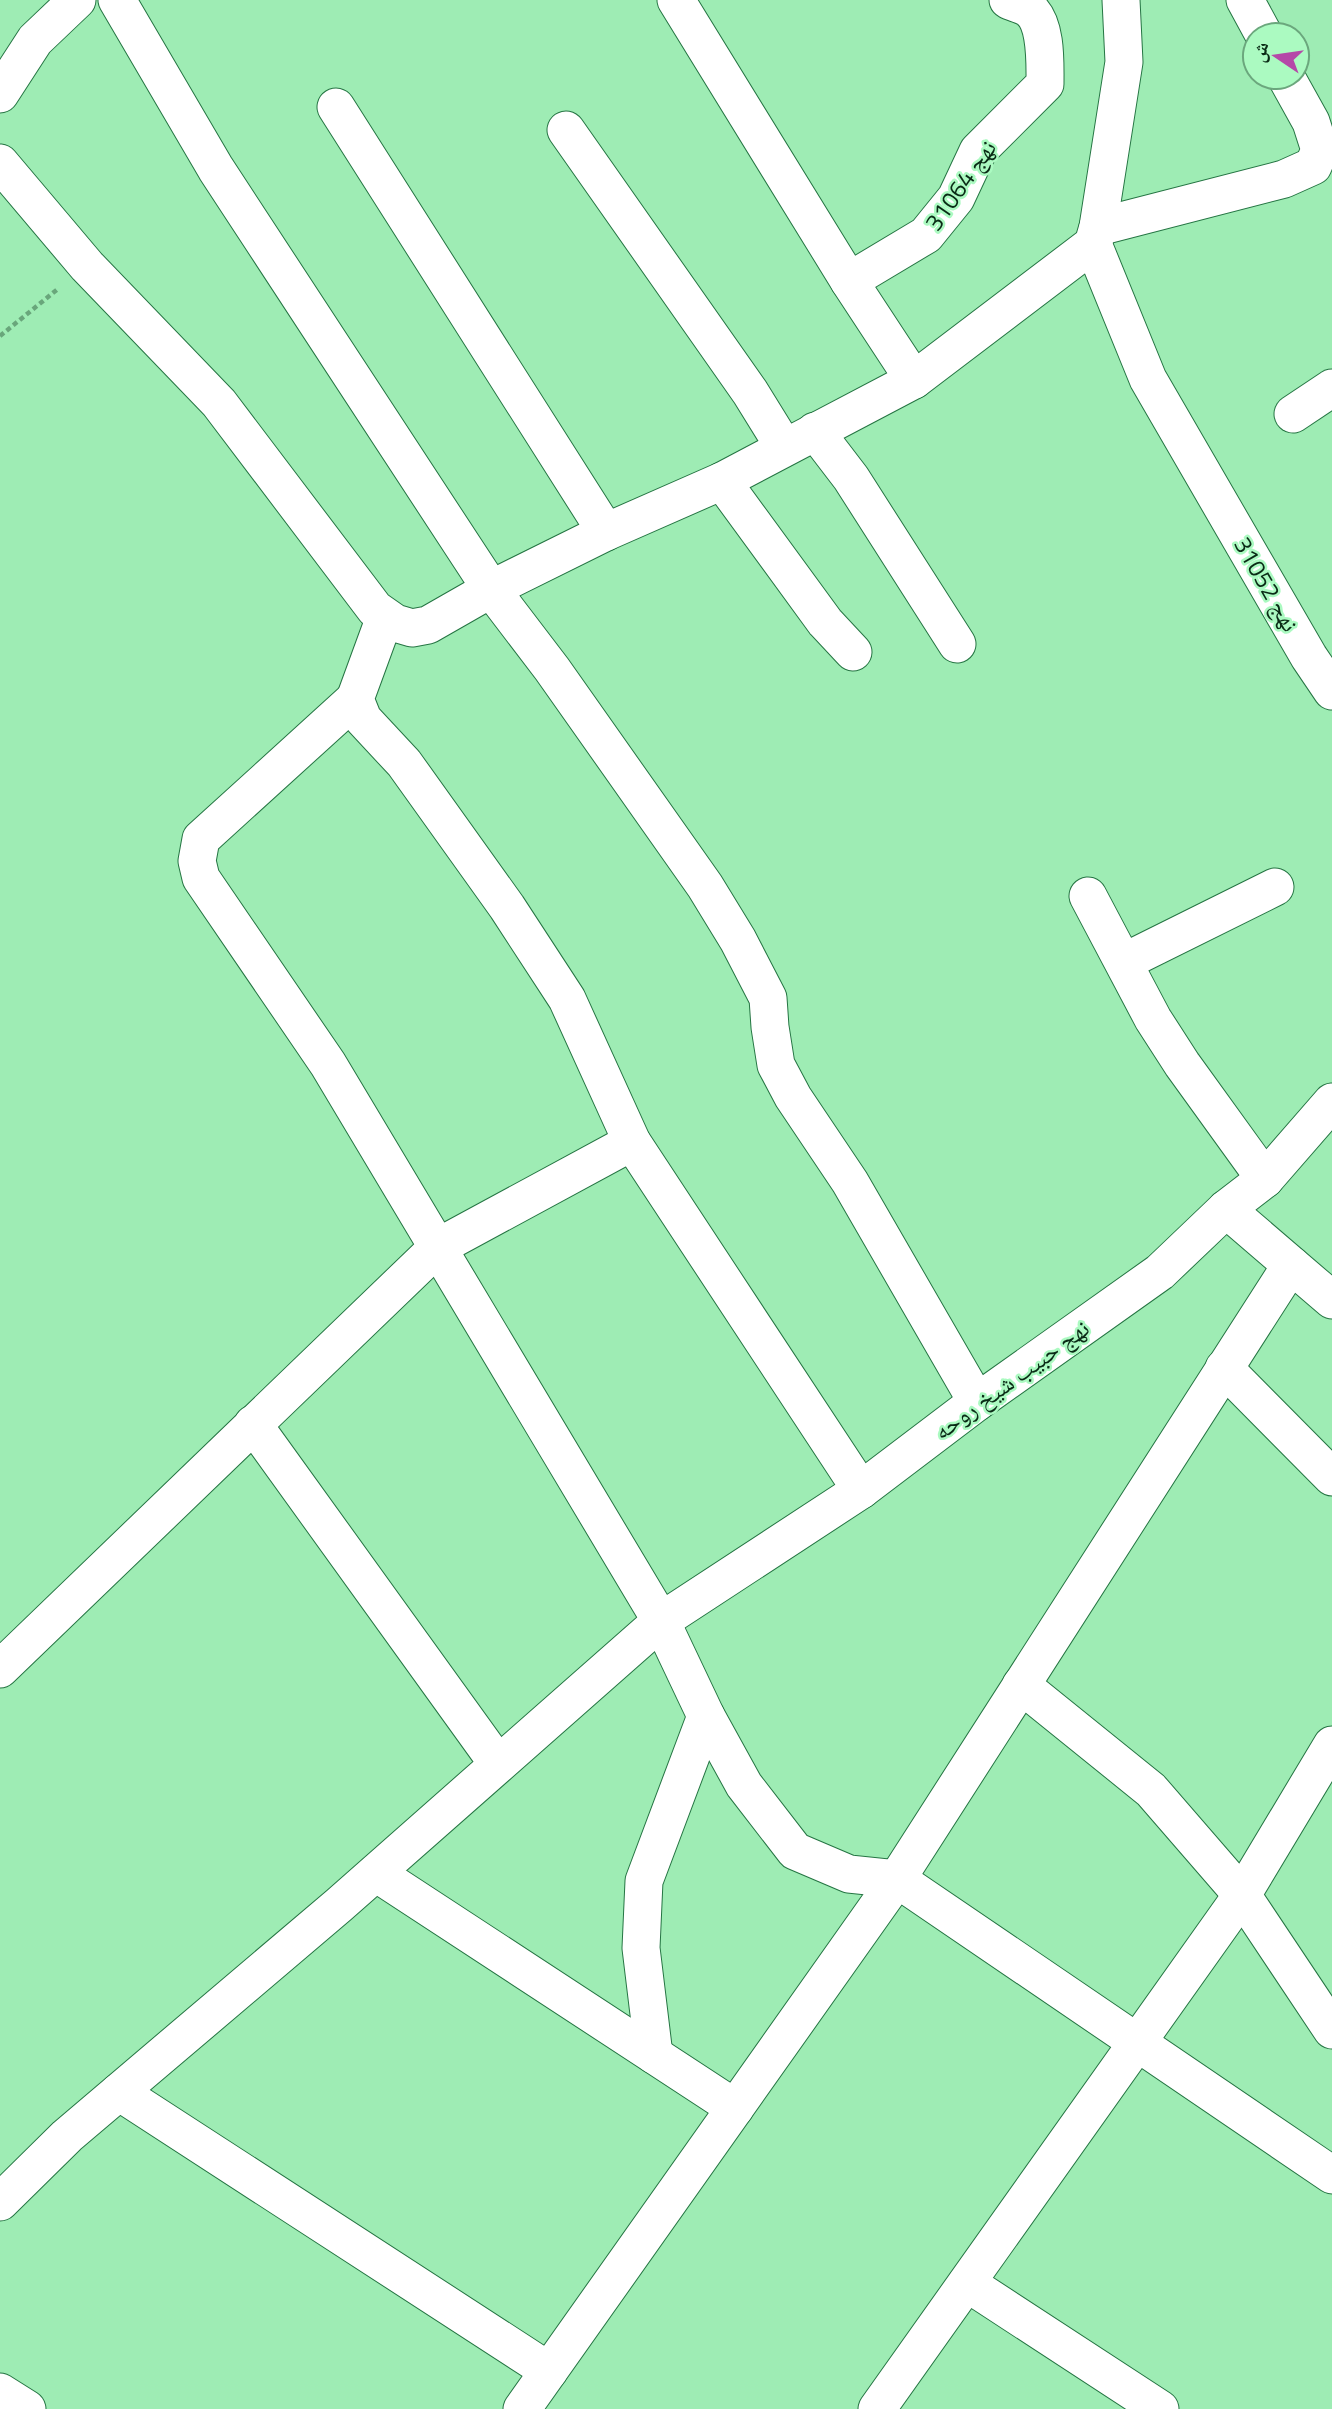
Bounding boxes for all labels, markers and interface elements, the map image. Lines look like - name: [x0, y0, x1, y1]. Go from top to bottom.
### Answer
- north arrow: [1241, 21, 1311, 91]
- text: ش: [1243, 39, 1275, 65]
- street label: نهج 31064: [915, 132, 1005, 238]
- street label: نهج 31052: [1225, 530, 1309, 638]
- street label: نهج حبيب شيخ روحه: [926, 1310, 1096, 1448]

